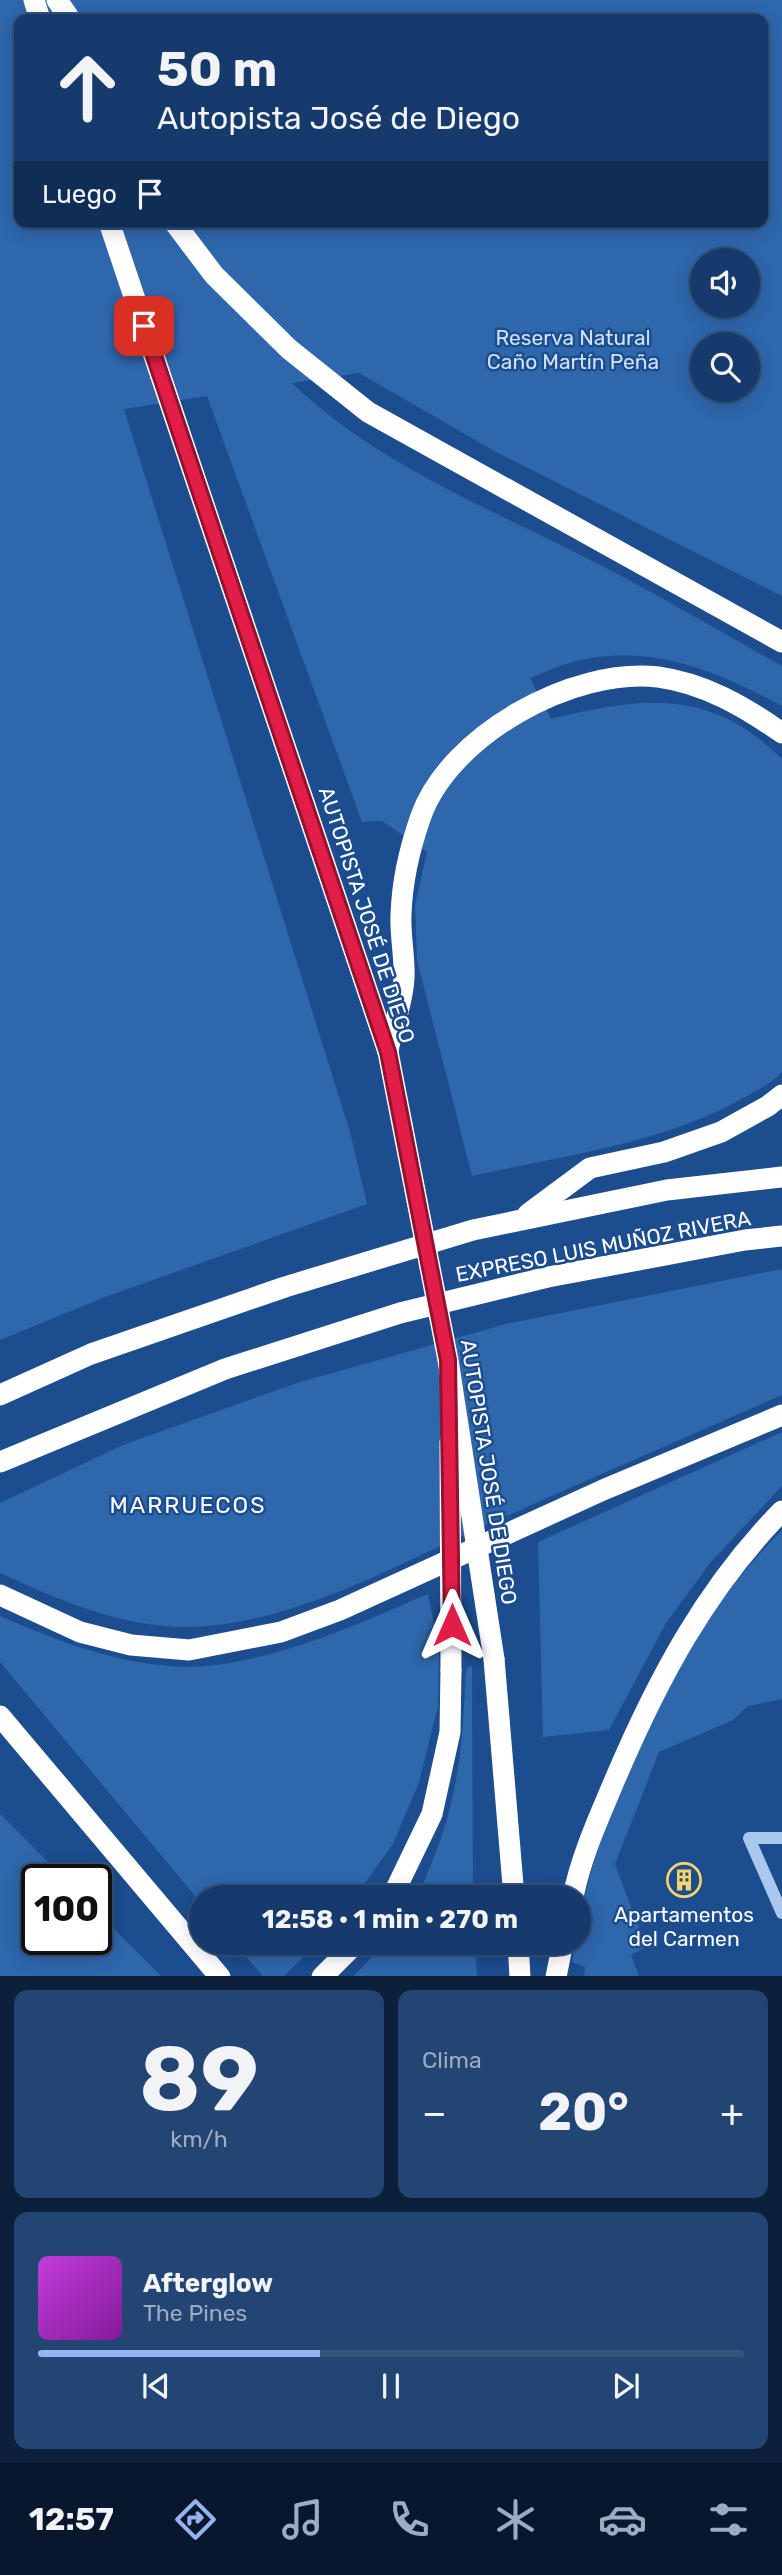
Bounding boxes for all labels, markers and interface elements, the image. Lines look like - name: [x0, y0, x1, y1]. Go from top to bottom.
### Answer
- text: 50 m: [157, 40, 277, 98]
- icon: ahead: [42, 42, 133, 133]
- text: Autopista José de Diego: [157, 99, 520, 137]
- icon: arrive: [131, 175, 169, 213]
- text: Luego: [42, 179, 117, 210]
- map controls: [690, 248, 760, 402]
- button: sound: [690, 248, 760, 318]
- pin: [114, 296, 174, 356]
- icon: arrive: [125, 307, 163, 345]
- park label: Reserva Natural Caño Martín Peña: [487, 325, 659, 374]
- button: search: [690, 332, 760, 402]
- street label: AUTOPISTA JOSÉ DE DIEGO: [314, 784, 420, 1046]
- street label: EXPRESO LUIS MUÑOZ RIVERA: [453, 1205, 753, 1287]
- street label: AUTOPISTA JOSÉ DE DIEGO: [456, 1338, 522, 1606]
- district label: MARRUECOS: [110, 1491, 266, 1519]
- position arrow: [415, 1588, 489, 1662]
- building icon: Apartamentos del Carmen: [665, 1861, 703, 1899]
- speed limit sign: 100: [21, 1864, 112, 1955]
- place label: Apartamentos del Carmen: [614, 1902, 754, 1951]
- text: 12:58 · 1 min · 270 m: [262, 1904, 518, 1935]
- text: 89: [139, 2025, 259, 2133]
- text: Clima: [422, 2046, 482, 2074]
- text: 20°: [538, 2081, 629, 2143]
- text: −: [422, 2090, 447, 2136]
- text: +: [720, 2090, 744, 2136]
- text: km/h: [170, 2125, 228, 2153]
- text: Afterglow: [143, 2268, 273, 2299]
- text: The Pines: [143, 2299, 247, 2327]
- icon: previous: [137, 2367, 175, 2405]
- icon: pause: [372, 2367, 410, 2405]
- icon: next: [607, 2367, 645, 2405]
- icon: directions: [171, 2495, 220, 2544]
- icon: music: [278, 2495, 327, 2544]
- icon: phone: [385, 2495, 434, 2544]
- icon: climate: [491, 2495, 540, 2544]
- icon: car: [598, 2495, 647, 2544]
- icon: filters: [704, 2495, 753, 2544]
- text: 12:57: [29, 2500, 114, 2538]

